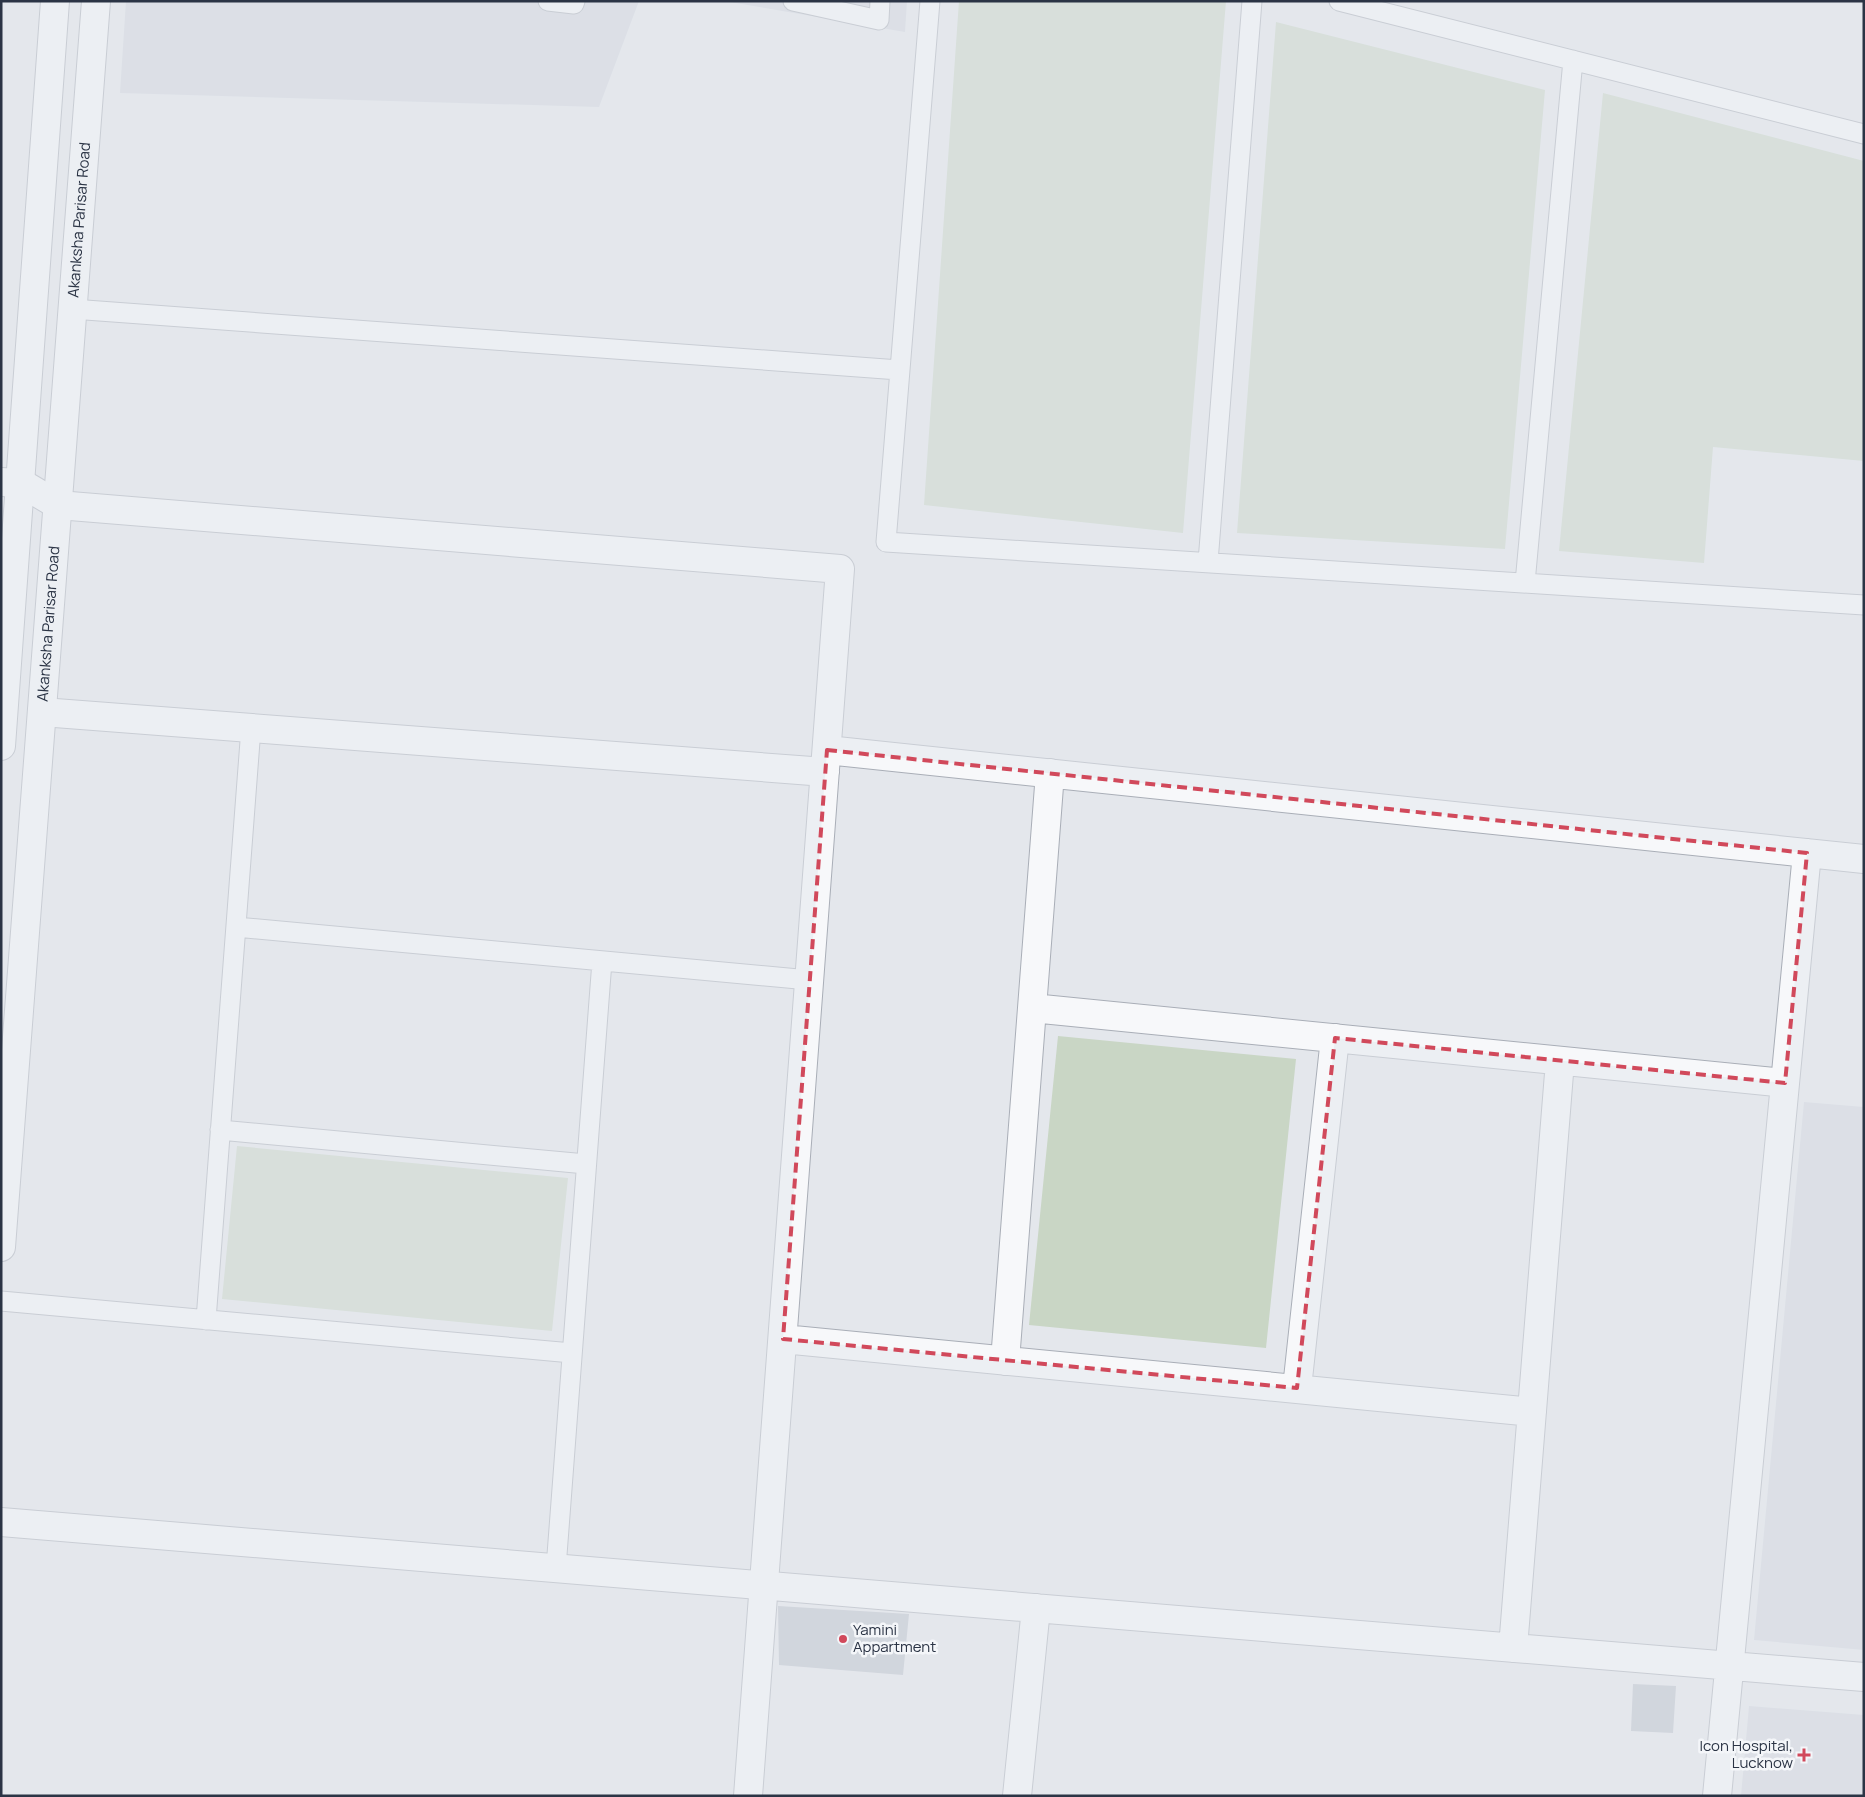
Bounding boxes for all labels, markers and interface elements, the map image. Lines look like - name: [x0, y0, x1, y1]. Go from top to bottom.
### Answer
- street label: Akanksha Parisar Road: [62, 141, 95, 298]
- street label: Akanksha Parisar Road: [32, 545, 64, 702]
- place label: Yamini Appartment: [853, 1619, 936, 1657]
- marker: Yamini Appartment: [837, 1633, 849, 1645]
- place label: Icon Hospital, Lucknow: [1699, 1735, 1793, 1773]
- marker: Icon Hospital, Lucknow: [1797, 1748, 1811, 1762]

